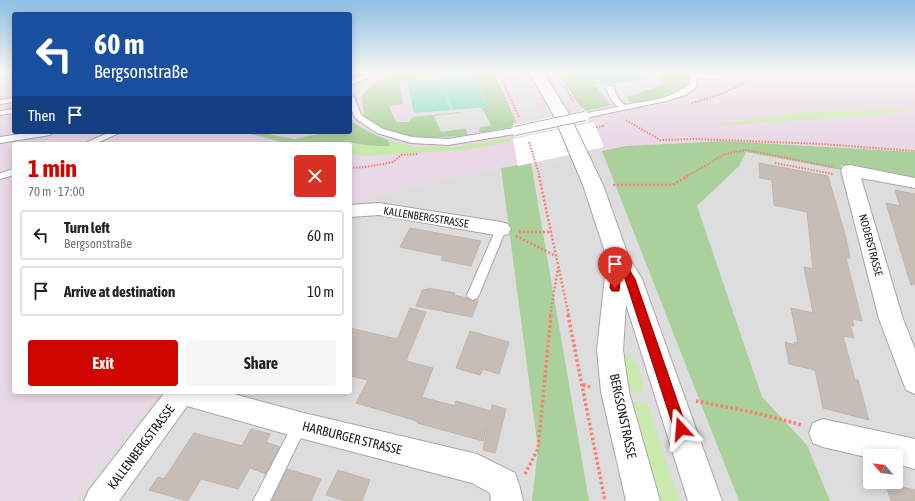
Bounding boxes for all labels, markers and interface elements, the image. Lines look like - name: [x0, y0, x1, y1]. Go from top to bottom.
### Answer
- icon: left: [28, 28, 80, 80]
- text: 60 m: [94, 28, 144, 60]
- text: Bergsonstraße: [94, 61, 188, 82]
- icon: arrive: [64, 104, 86, 126]
- text: Then: [28, 107, 56, 124]
- text: 1 min: [28, 155, 77, 182]
- button: close: [294, 155, 336, 197]
- text: 70 m · 17:00: [28, 184, 85, 199]
- street label: KALLENBERGSTRASSE: [383, 204, 470, 230]
- street label: NODERSTRASSE: [857, 213, 885, 278]
- text: Turn left: [64, 219, 110, 236]
- icon: left: [30, 224, 52, 246]
- text: 60 m: [307, 227, 334, 244]
- text: Bergsonstraße: [64, 236, 132, 251]
- pin: [598, 247, 632, 288]
- icon: arrive: [604, 253, 626, 275]
- icon: arrive: [30, 280, 52, 302]
- text: Arrive at destination: [64, 283, 175, 300]
- text: 10 m: [307, 283, 334, 300]
- button: Exit: [28, 340, 178, 386]
- button: Share: [186, 340, 336, 386]
- street label: BERGSONSTRASSE: [607, 372, 639, 460]
- street label: KALLENBERGSTRASSE: [104, 402, 178, 492]
- position arrow: [660, 408, 702, 450]
- street label: HARBURGER STRASSE: [301, 418, 404, 458]
- north arrow: [863, 449, 903, 489]
- map controls: [863, 449, 903, 489]

